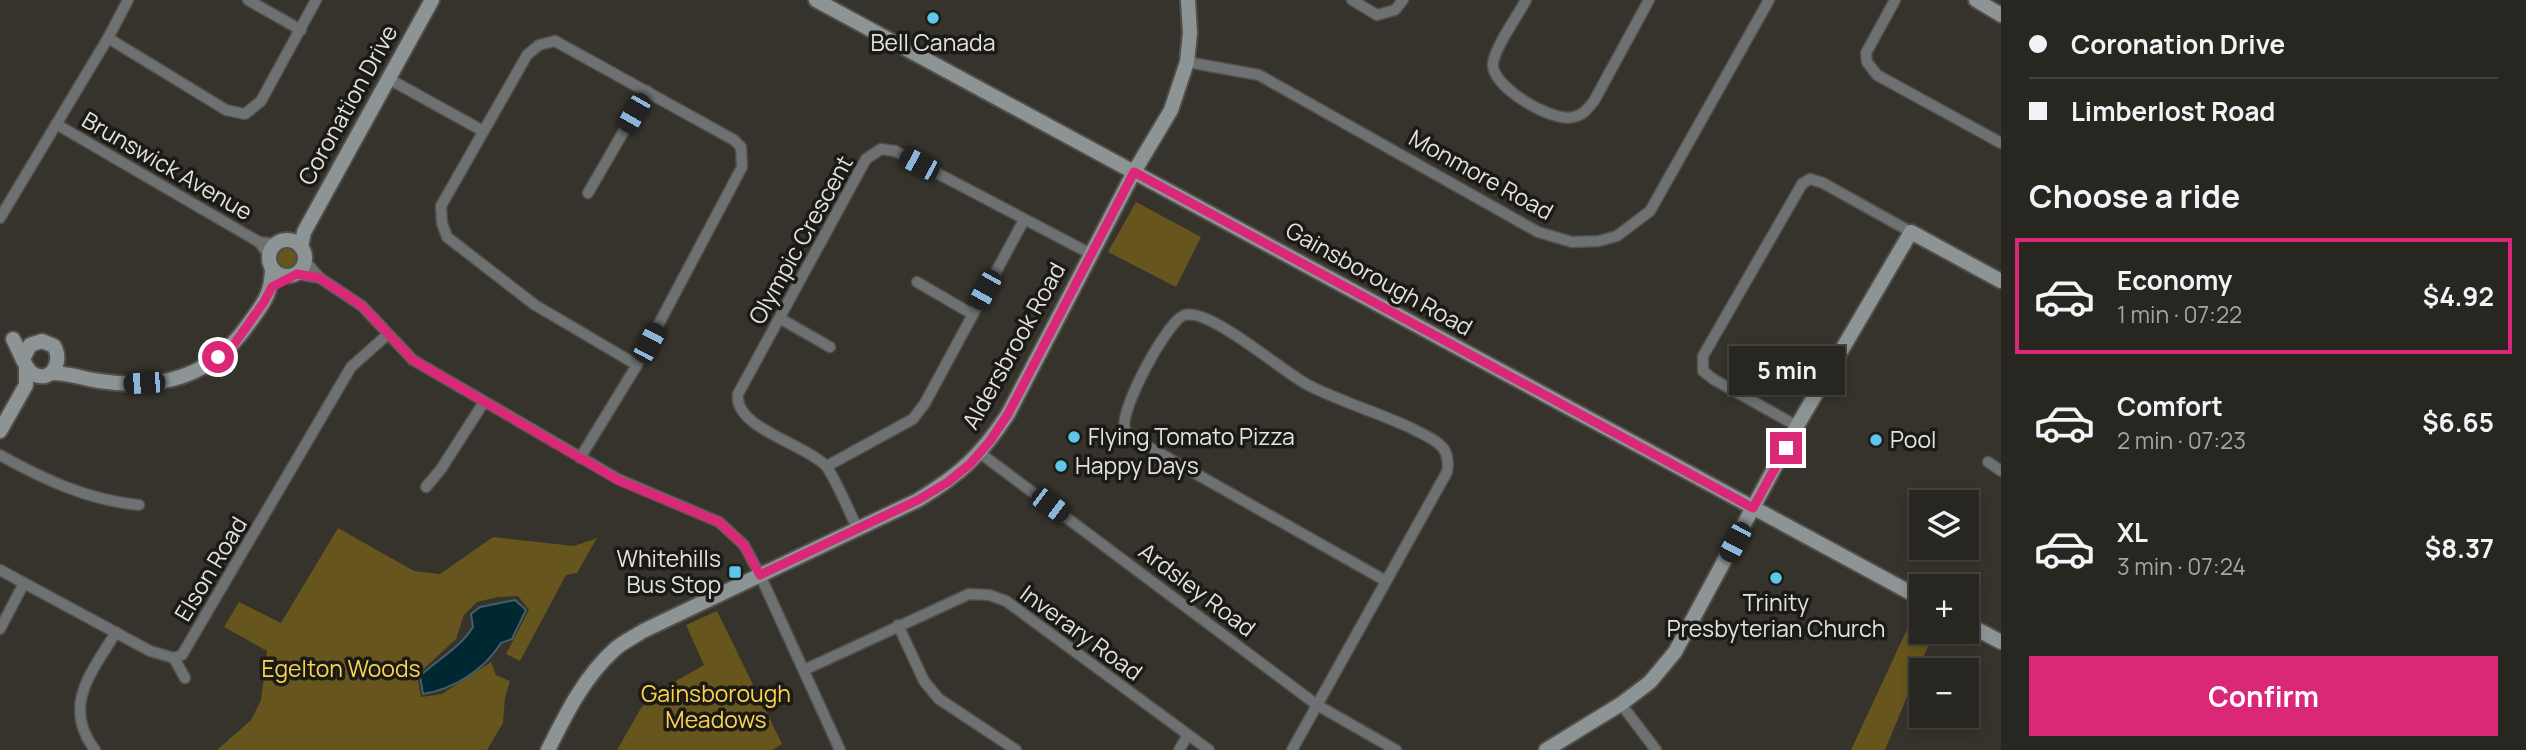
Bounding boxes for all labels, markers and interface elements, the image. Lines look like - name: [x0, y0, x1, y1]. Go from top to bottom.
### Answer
- marker: Bell Canada: [925, 10, 941, 26]
- street label: Coronation Drive: [290, 19, 404, 190]
- place label: Bell Canada: [871, 26, 995, 58]
- text: Coronation Drive: [2071, 26, 2285, 62]
- car: [615, 90, 654, 136]
- text: Limberlost Road: [2071, 93, 2275, 129]
- street label: Brunswick Avenue: [76, 103, 259, 227]
- street label: Monmore Road: [1404, 121, 1559, 227]
- car: [896, 145, 943, 183]
- street label: Olympic Crescent: [740, 149, 860, 330]
- text: Choose a ride: [2029, 174, 2240, 218]
- street label: Gainsborough Road: [1280, 213, 1479, 343]
- street label: Aldersbrook Road: [954, 256, 1072, 435]
- text: Economy: [2117, 262, 2232, 298]
- icon: car: [2033, 265, 2096, 328]
- car: [966, 267, 1005, 313]
- text: $4.92: [2423, 278, 2494, 314]
- text: 1 min · 07:22: [2117, 298, 2242, 330]
- car: [630, 320, 669, 366]
- route start: [202, 341, 234, 373]
- callout: 5 min: [1728, 346, 1844, 396]
- text: 5 min: [1757, 354, 1817, 386]
- car: [123, 371, 166, 395]
- text: Comfort: [2117, 388, 2223, 424]
- icon: car: [2033, 391, 2096, 454]
- text: $6.65: [2422, 404, 2494, 440]
- place label: Flying Tomato Pizza: [1088, 420, 1295, 452]
- place label: Pool: [1890, 423, 1936, 455]
- text: 2 min · 07:23: [2117, 424, 2246, 456]
- marker: Flying Tomato Pizza: [1066, 429, 1082, 445]
- route end: [1770, 432, 1802, 464]
- marker: Pool: [1868, 432, 1884, 448]
- place label: Happy Days: [1075, 449, 1199, 481]
- marker: Happy Days: [1053, 458, 1069, 474]
- car: [1027, 484, 1074, 526]
- map controls: [1909, 490, 1979, 728]
- button: layers: [1909, 490, 1979, 560]
- street label: Elson Road: [166, 510, 254, 627]
- text: XL: [2117, 514, 2148, 550]
- icon: car: [2033, 517, 2096, 580]
- car: [1716, 519, 1755, 565]
- text: $8.37: [2425, 530, 2494, 566]
- street label: Ardsley Road: [1133, 535, 1262, 644]
- place label: Whitehills Bus Stop: [616, 542, 721, 600]
- text: 3 min · 07:24: [2117, 550, 2246, 582]
- marker: Whitehills Bus Stop: [727, 564, 743, 580]
- marker: Trinity Presbyterian Church: [1768, 570, 1784, 586]
- button: +: [1909, 574, 1979, 644]
- street label: Inverary Road: [1014, 577, 1149, 687]
- place label: Trinity Presbyterian Church: [1667, 586, 1885, 644]
- park label: Egelton Woods: [261, 652, 421, 684]
- button: Confirm: [2029, 656, 2498, 736]
- button: −: [1909, 658, 1979, 728]
- park label: Gainsborough Meadows: [641, 677, 791, 735]

